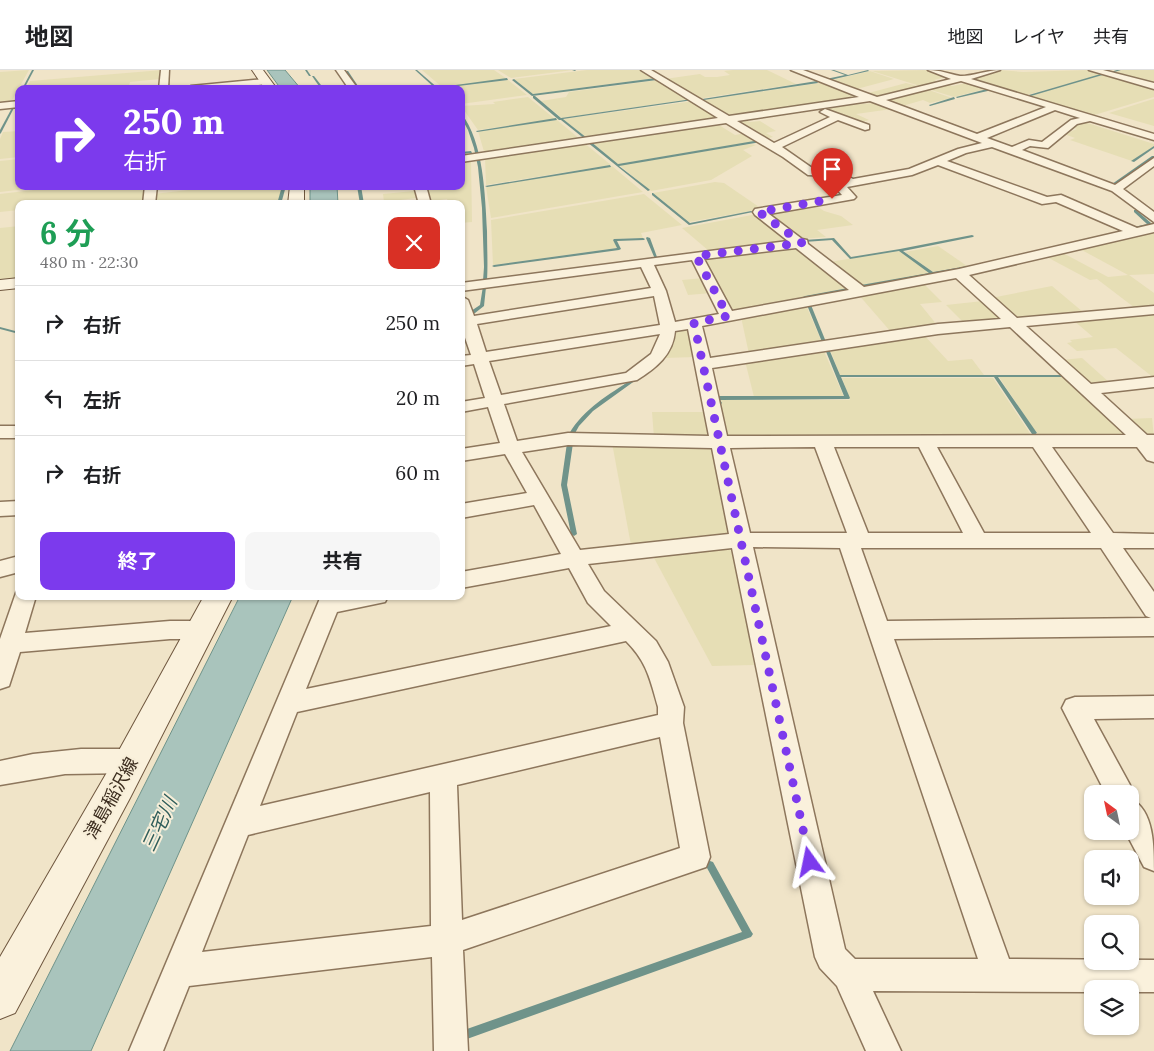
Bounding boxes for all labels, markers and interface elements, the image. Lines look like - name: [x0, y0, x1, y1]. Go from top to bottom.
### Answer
- text: 地図: [25, 21, 73, 52]
- text: 地図: [948, 25, 984, 48]
- text: レイヤ: [1012, 25, 1065, 48]
- text: 共有: [1093, 25, 1129, 48]
- text: 250 m: [123, 99, 224, 144]
- icon: right: [40, 105, 105, 170]
- text: 右折: [123, 147, 167, 175]
- pin: [811, 148, 853, 199]
- icon: arrive: [818, 155, 846, 183]
- text: 6 分: [40, 214, 95, 252]
- button: close: [388, 217, 440, 269]
- text: 480 m · 22:30: [40, 252, 139, 272]
- icon: right: [40, 309, 68, 337]
- text: 250 m: [386, 311, 440, 335]
- text: 右折: [83, 313, 121, 337]
- icon: left: [40, 384, 68, 412]
- text: 20 m: [396, 386, 440, 410]
- text: 左折: [83, 388, 121, 412]
- icon: right: [40, 459, 68, 487]
- text: 60 m: [395, 461, 440, 485]
- text: 右折: [83, 463, 121, 487]
- button: 終了: [40, 532, 235, 590]
- button: 共有: [245, 532, 440, 590]
- street label: 津島稲沢線: [79, 753, 143, 843]
- north arrow: [1084, 785, 1139, 840]
- map controls: [1084, 785, 1139, 1035]
- water label: 三宅川: [136, 791, 183, 855]
- position arrow: [783, 835, 835, 887]
- button: sound: [1084, 850, 1139, 905]
- button: search: [1084, 915, 1139, 970]
- button: layers: [1084, 980, 1139, 1035]

